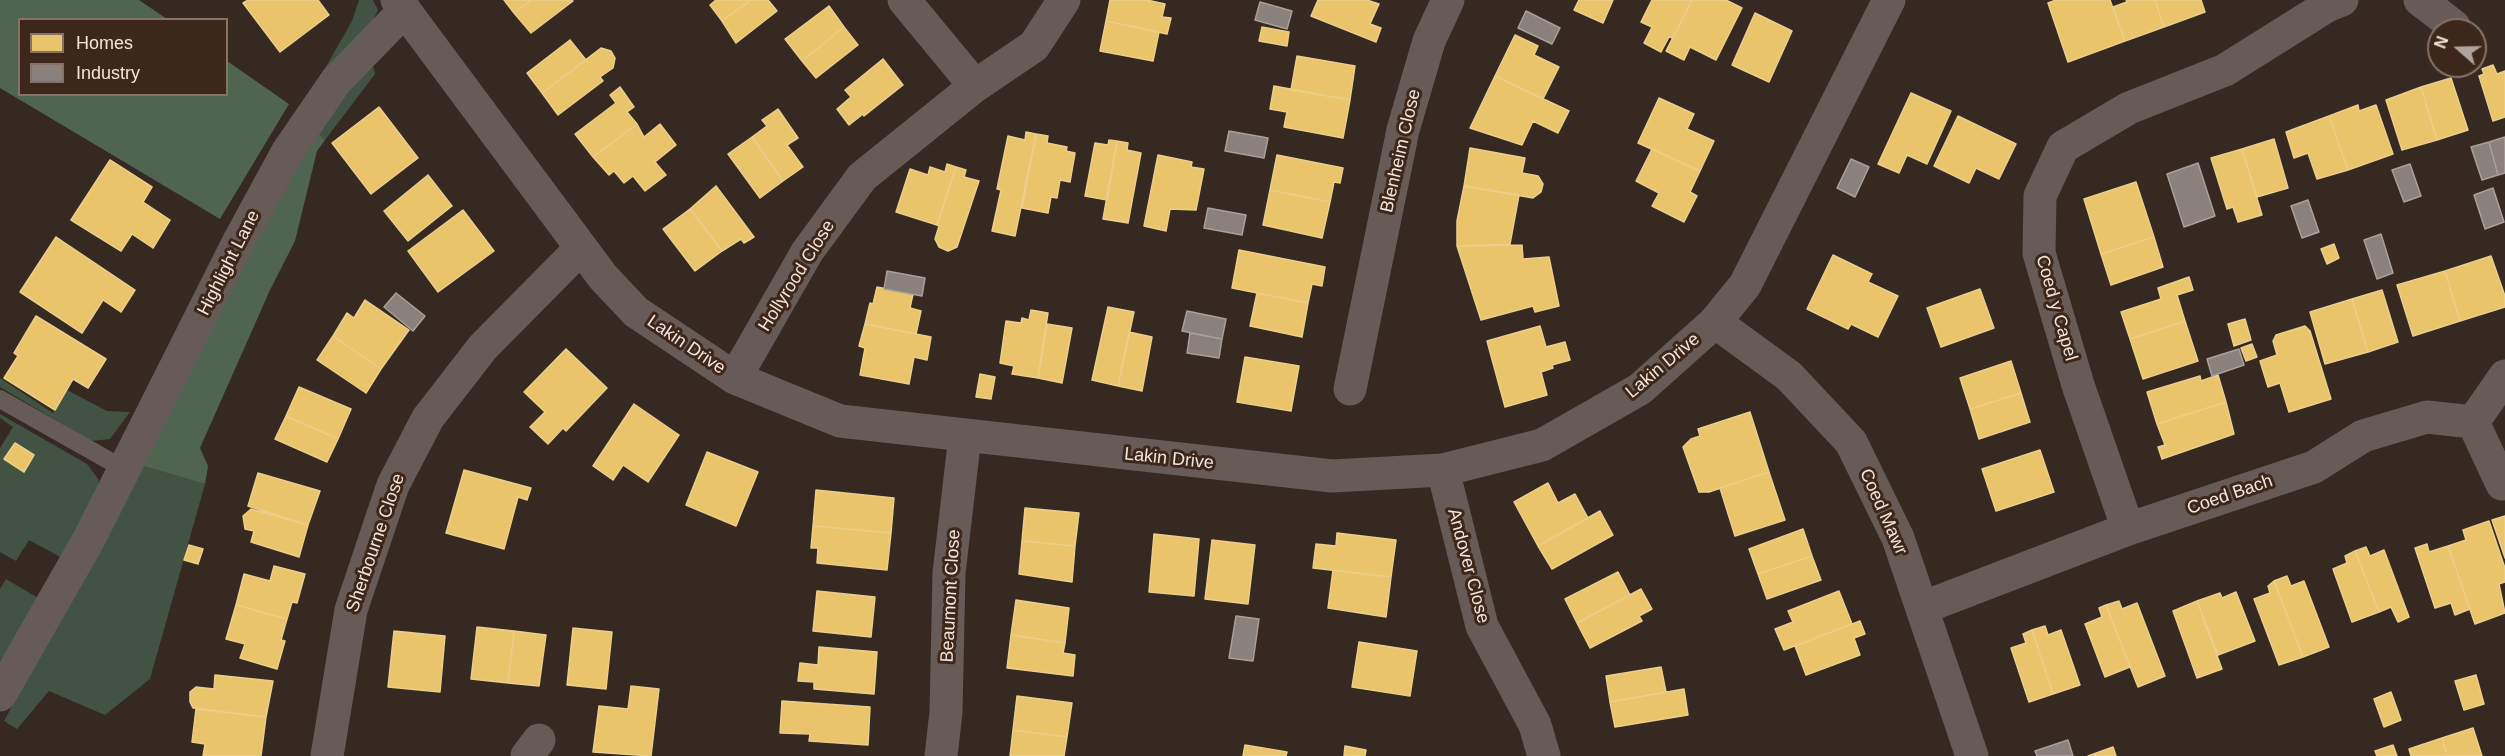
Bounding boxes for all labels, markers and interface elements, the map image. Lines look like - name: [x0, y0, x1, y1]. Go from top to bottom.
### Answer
- legend: [18, 18, 228, 96]
- north arrow: [2427, 18, 2487, 78]
- text: Homes: [76, 33, 133, 53]
- text: N: [2432, 34, 2451, 51]
- text: Industry: [76, 63, 140, 83]
- street label: Blenheim Close: [1376, 87, 1426, 215]
- street label: Highlight Lane: [193, 207, 265, 319]
- street label: Hollyrood Close: [754, 216, 840, 336]
- street label: Coed y Capel: [2031, 253, 2081, 363]
- street label: Lakin Drive: [643, 311, 729, 379]
- street label: Lakin Drive: [1622, 329, 1704, 403]
- street label: Lakin Drive: [1123, 444, 1215, 474]
- street label: Coed Mawr: [1854, 466, 1912, 558]
- street label: Coed Bach: [2184, 470, 2276, 520]
- street label: Sherbourne Close: [342, 471, 410, 615]
- street label: Andover Close: [1442, 506, 1494, 626]
- street label: Beaumont Close: [937, 529, 965, 663]

